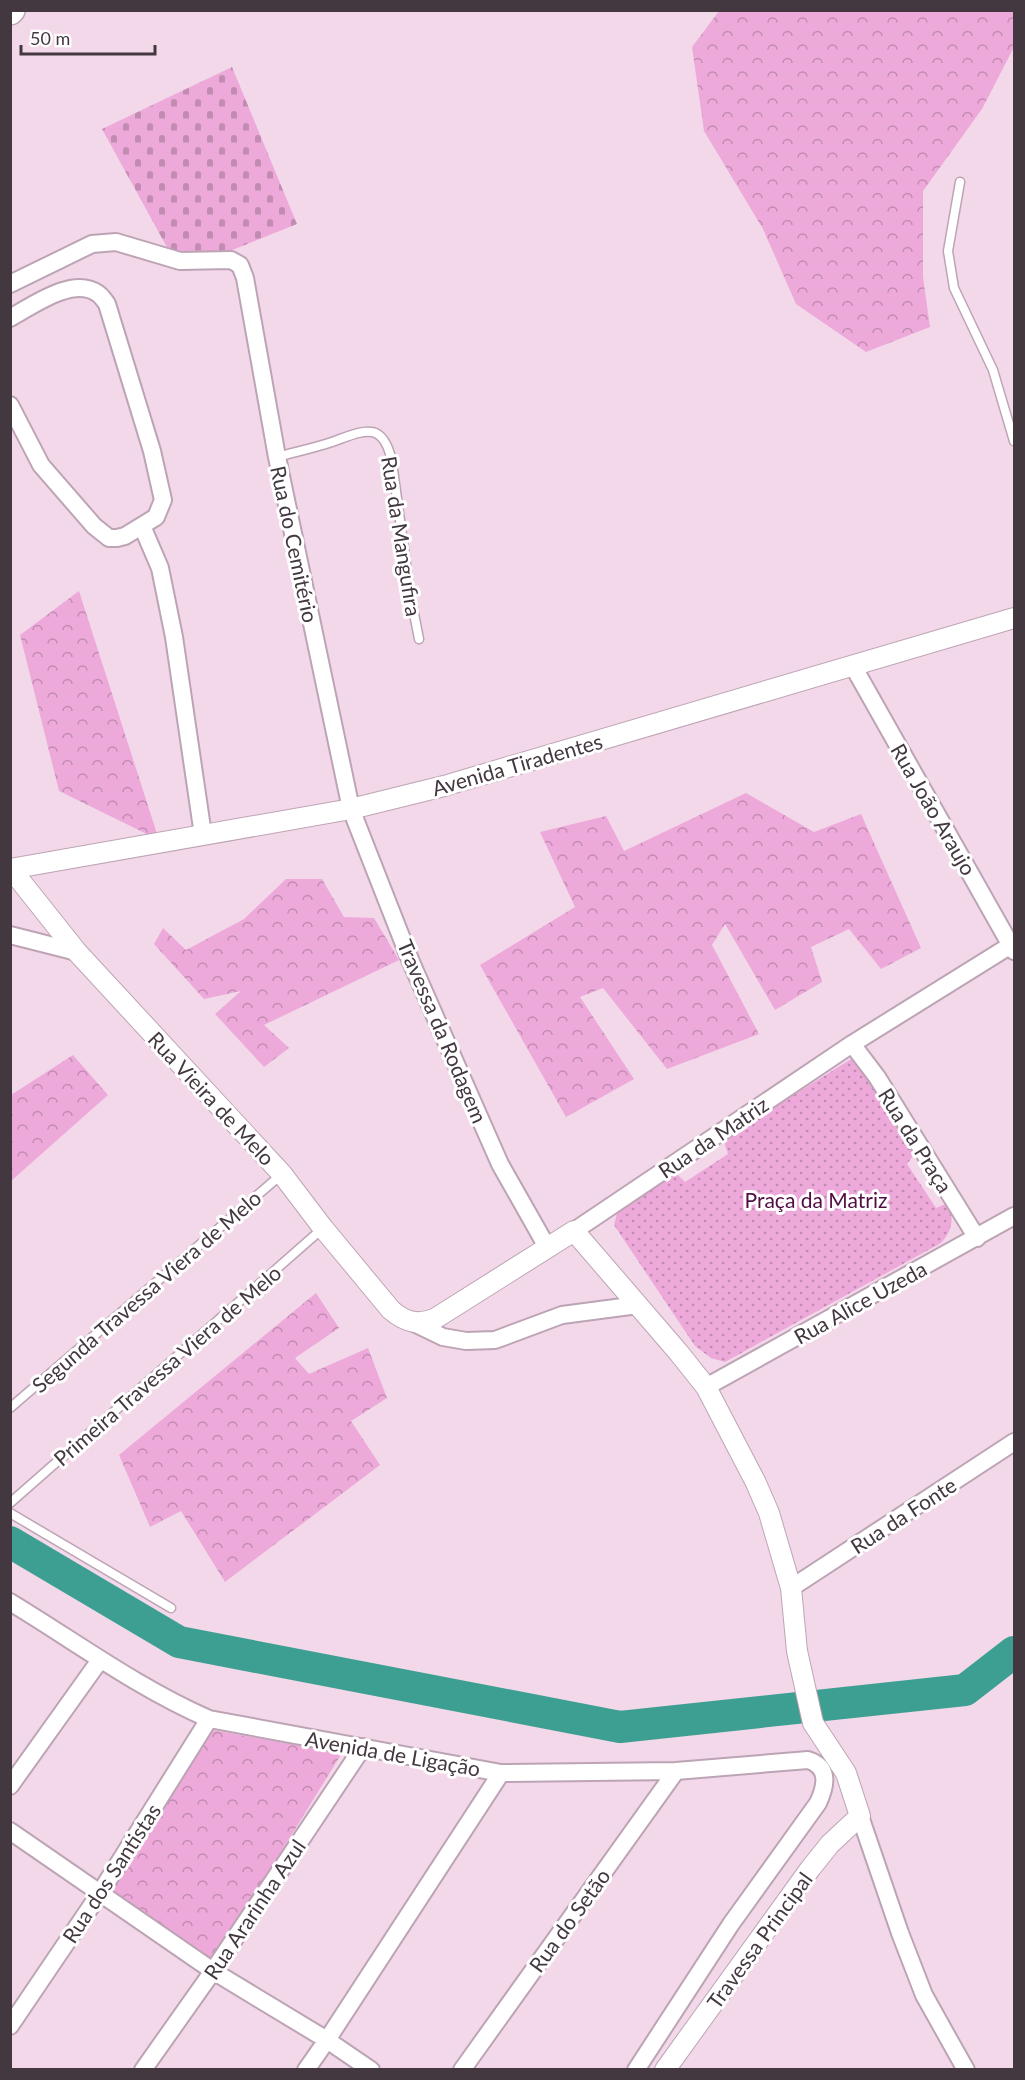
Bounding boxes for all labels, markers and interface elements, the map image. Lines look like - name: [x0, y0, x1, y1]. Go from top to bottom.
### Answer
- scale bar: [21, 18, 154, 56]
- text: 50 m: [30, 27, 70, 49]
- street label: Rua da Mangufira: [377, 454, 427, 618]
- street label: Rua do Cemitério: [266, 463, 324, 625]
- street label: Avenida Tiradentes: [429, 728, 605, 800]
- street label: Rua João Araujo: [886, 739, 982, 879]
- street label: Travessa da Rodagem: [393, 936, 493, 1126]
- street label: Rua Vieira de Melo: [144, 1026, 280, 1170]
- street label: Rua da Praça: [874, 1083, 958, 1197]
- street label: Rua da Matriz: [653, 1091, 773, 1183]
- street label: Segunda Travessa Viera de Melo: [26, 1185, 266, 1397]
- park label: Praça da Matriz: [745, 1187, 887, 1212]
- street label: Rua Alice Uzeda: [789, 1255, 931, 1349]
- street label: Primeira Travessa Viera de Melo: [48, 1259, 286, 1470]
- street label: Rua da Fonte: [846, 1472, 960, 1558]
- street label: Avenida de Ligação: [304, 1725, 482, 1781]
- street label: Rua dos Santistas: [57, 1799, 165, 1947]
- street label: Rua Ararinha Azul: [198, 1834, 310, 1984]
- street label: Rua do Setão: [523, 1863, 615, 1977]
- street label: Travessa Principal: [701, 1867, 817, 2013]

